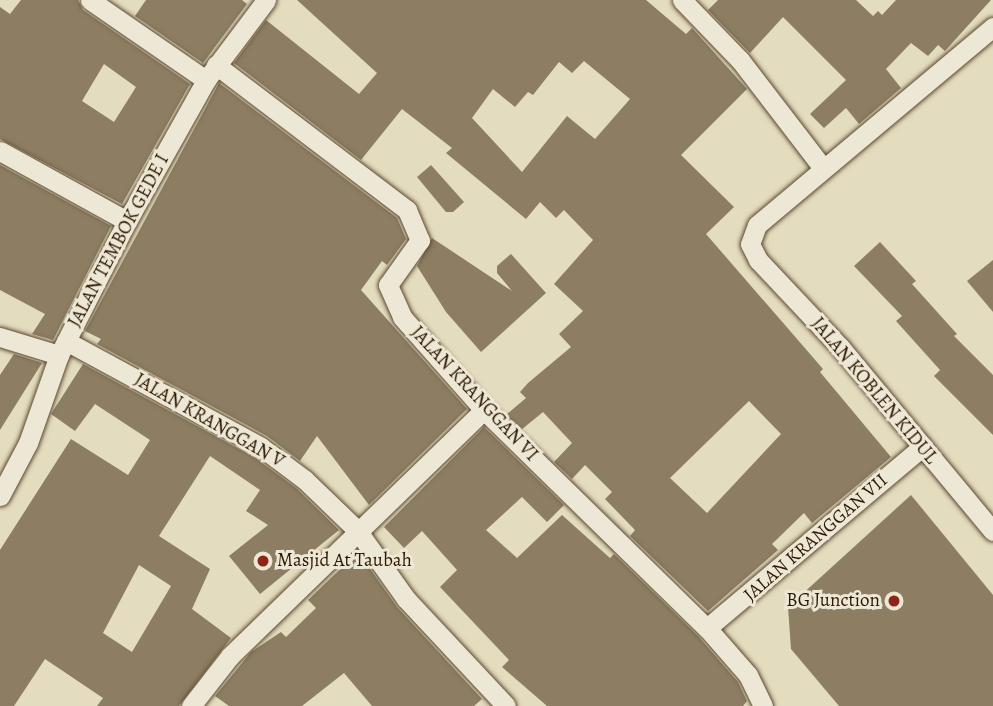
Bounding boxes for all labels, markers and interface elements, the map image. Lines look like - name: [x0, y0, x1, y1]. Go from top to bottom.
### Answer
- street label: JALAN TEMBOK GEDE I: [64, 151, 174, 331]
- street label: JALAN KOBLEN KIDUL: [806, 313, 942, 469]
- street label: JALAN KRANGGAN VI: [406, 322, 542, 466]
- street label: JALAN KRANGGAN V: [130, 369, 288, 473]
- street label: JALAN KRANGGAN VII: [739, 469, 893, 607]
- place label: Masjid At Taubah: [277, 550, 412, 572]
- marker: Masjid At Taubah: [255, 553, 271, 569]
- place label: BG Junction: [786, 590, 880, 612]
- marker: BG Junction: [886, 593, 902, 609]

